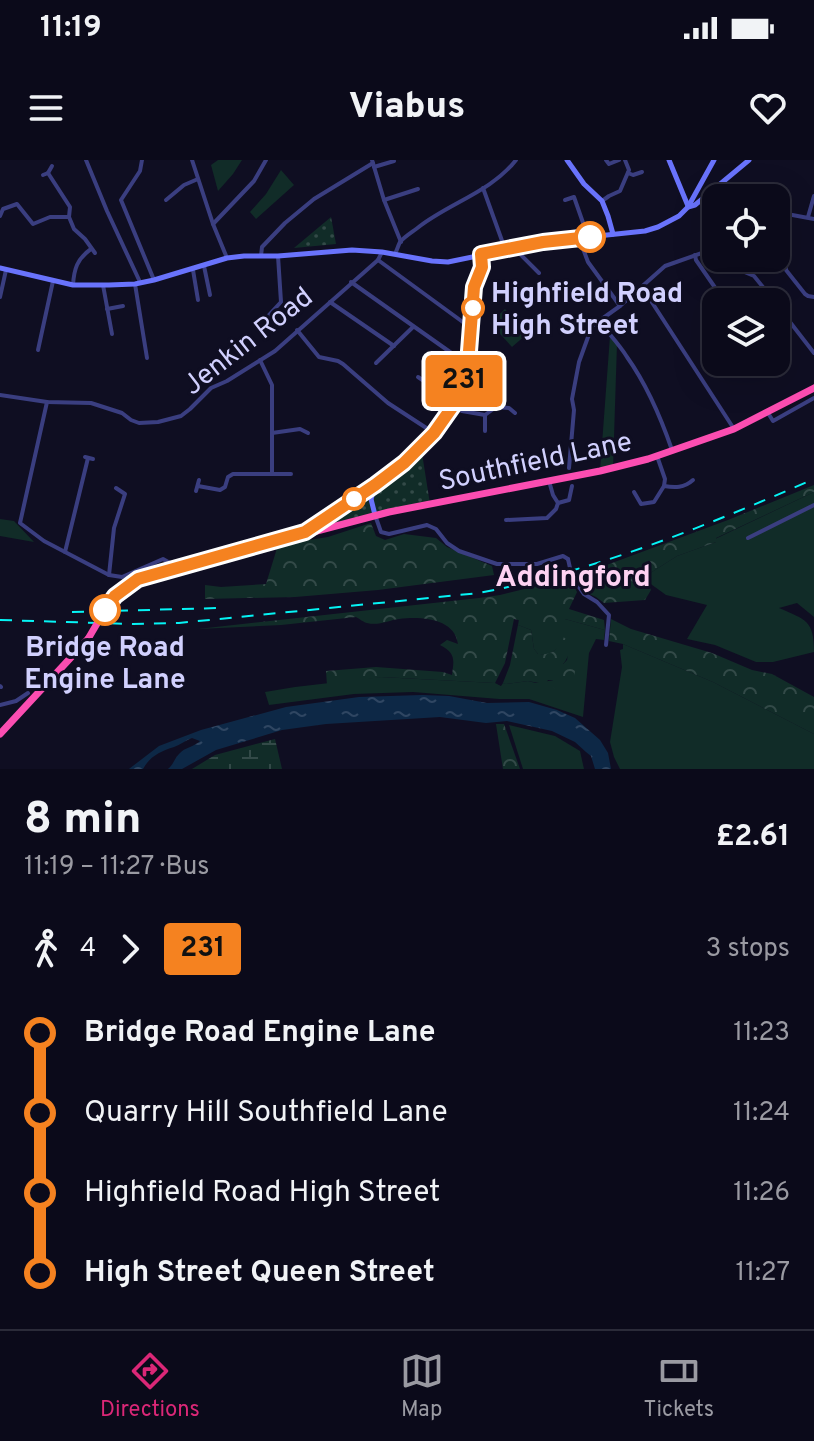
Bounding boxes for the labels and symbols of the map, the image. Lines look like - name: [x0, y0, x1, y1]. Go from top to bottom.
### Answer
- unlabelled marker: [575, 222, 605, 252]
- place label: Highfield Road High Street: [491, 277, 683, 345]
- street label: Jenkin Road: [176, 280, 321, 404]
- marker: Highfield Road High Street: [462, 297, 484, 319]
- line badge: 231: [418, 355, 510, 407]
- street label: Southfield Lane: [436, 425, 636, 501]
- unlabelled marker: [343, 488, 365, 510]
- district label: Addingford: [495, 560, 651, 597]
- marker: Bridge Road Engine Lane: [90, 595, 120, 625]
- place label: Bridge Road Engine Lane: [24, 631, 186, 699]

